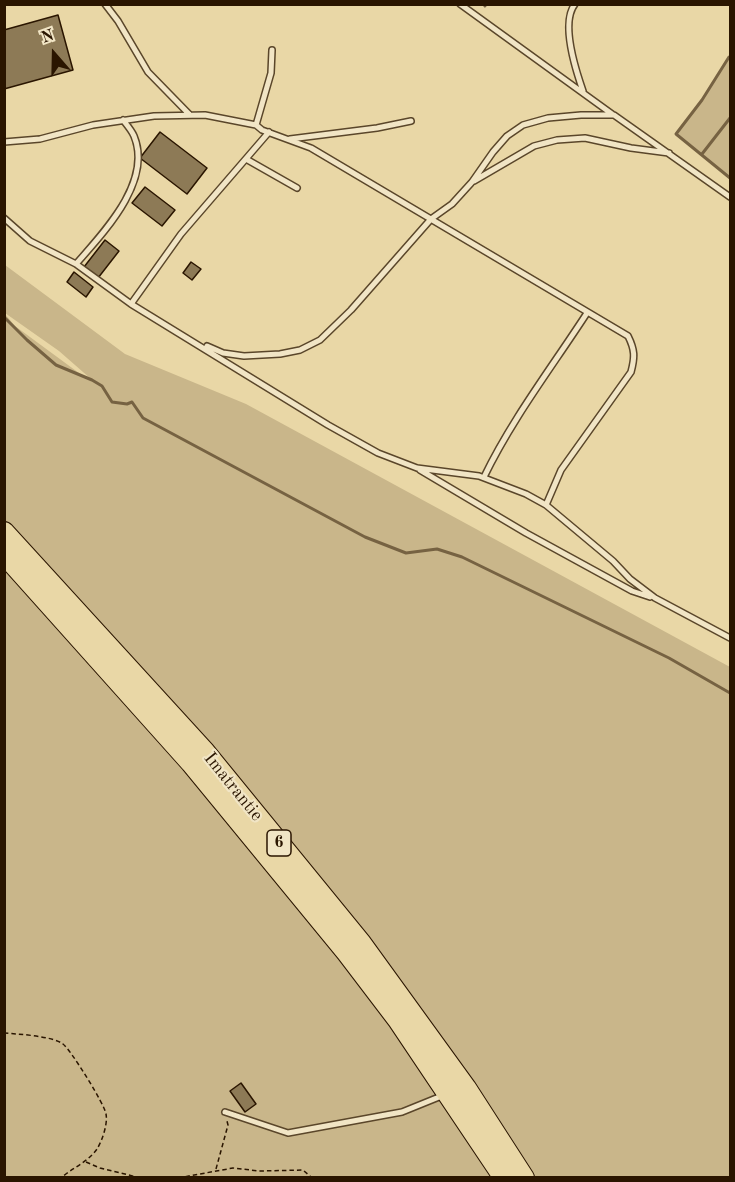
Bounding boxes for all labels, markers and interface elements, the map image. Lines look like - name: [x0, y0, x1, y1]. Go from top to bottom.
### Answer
- north arrow: [24, 24, 84, 84]
- text: N: [39, 27, 56, 47]
- street label: Imatrantie: [199, 748, 267, 826]
- road number: 6: [267, 830, 291, 856]

